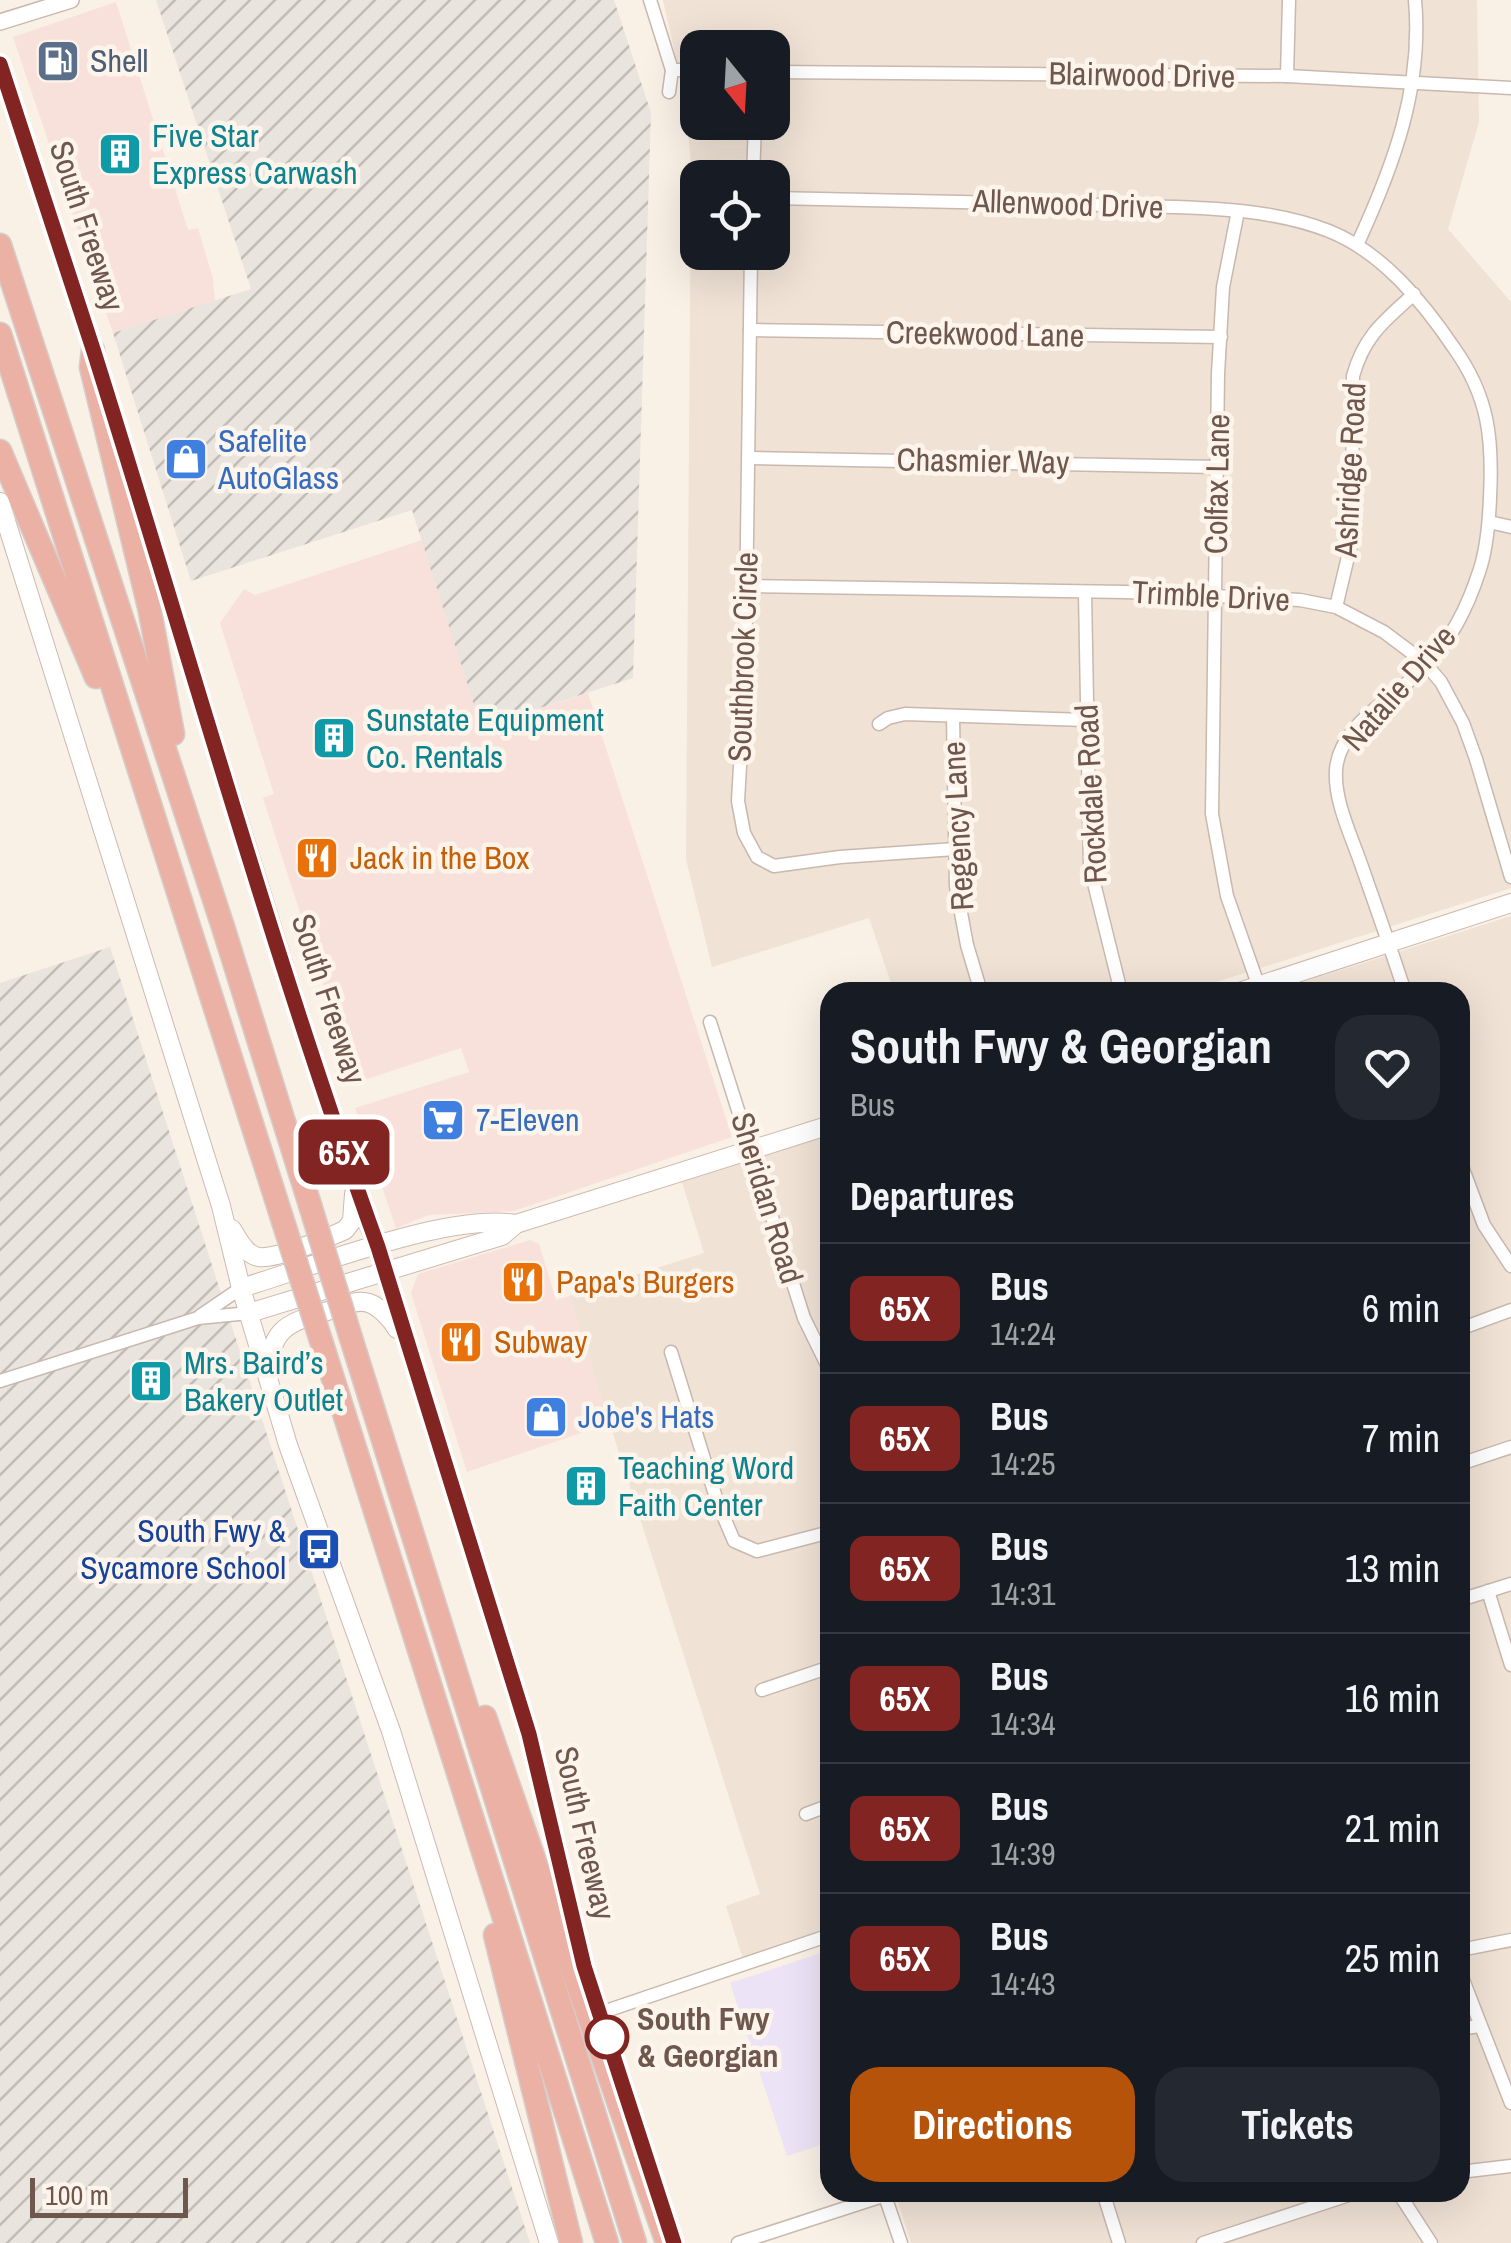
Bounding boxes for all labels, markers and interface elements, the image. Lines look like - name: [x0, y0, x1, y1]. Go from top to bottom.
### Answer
- north arrow: [680, 30, 790, 140]
- map controls: [680, 30, 790, 270]
- fuel station icon: Shell: [35, 38, 81, 84]
- place label: Shell: [90, 39, 148, 82]
- street label: Blairwood Drive: [1048, 51, 1236, 98]
- place label: Five Star Express Carwash: [152, 114, 358, 194]
- building icon: Five Star Express Carwash: [97, 131, 143, 177]
- street label: South Freeway: [40, 135, 135, 316]
- button: locate: [680, 160, 790, 270]
- street label: Allenwood Drive: [971, 179, 1164, 228]
- street label: Creekwood Lane: [885, 310, 1085, 357]
- street label: Ashridge Road: [1323, 381, 1376, 560]
- street label: Colfax Lane: [1194, 414, 1239, 554]
- place label: Safelite AutoGlass: [217, 419, 339, 499]
- shop icon: Safelite AutoGlass: [163, 436, 209, 482]
- street label: Chasmier Way: [896, 437, 1070, 484]
- street label: Southbrook Circle: [717, 551, 768, 763]
- street label: Trimble Drive: [1131, 570, 1291, 621]
- street label: Natalie Drive: [1332, 616, 1465, 760]
- place label: Sunstate Equipment Co. Rentals: [366, 698, 604, 778]
- street label: Rockdale Road: [1064, 703, 1117, 885]
- building icon: Sunstate Equipment Co. Rentals: [311, 715, 357, 761]
- street label: Regency Lane: [932, 740, 983, 912]
- restaurant icon: Jack in the Box: [294, 835, 340, 881]
- place label: Jack in the Box: [350, 836, 529, 879]
- street label: South Freeway: [282, 908, 377, 1089]
- text: South Fwy & Georgian: [850, 1013, 1272, 1078]
- button: heart: [1335, 1015, 1440, 1120]
- text: Bus: [850, 1083, 895, 1126]
- supermarket icon: 7-Eleven: [420, 1097, 466, 1143]
- place label: 7-Eleven: [476, 1098, 580, 1141]
- street label: Sheridan Road: [721, 1107, 814, 1289]
- line badge: 65X: [286, 1120, 402, 1184]
- text: 65X: [318, 1129, 370, 1176]
- text: Departures: [850, 1171, 1015, 1222]
- restaurant icon: Papa's Burgers: [500, 1259, 546, 1305]
- place label: Papa's Burgers: [556, 1260, 735, 1303]
- text: Bus: [990, 1261, 1049, 1312]
- text: 6 min: [1362, 1283, 1440, 1334]
- text: 65X: [879, 1285, 931, 1332]
- text: 14:24: [990, 1312, 1056, 1355]
- restaurant icon: Subway: [438, 1319, 484, 1365]
- place label: Subway: [494, 1320, 587, 1363]
- place label: Mrs. Baird’s Bakery Outlet: [184, 1341, 343, 1421]
- building icon: Mrs. Baird’s Bakery Outlet: [128, 1358, 174, 1404]
- text: Bus: [990, 1391, 1049, 1442]
- shop icon: Jobe's Hats: [523, 1394, 569, 1440]
- place label: Jobe's Hats: [578, 1395, 714, 1438]
- text: 7 min: [1362, 1413, 1440, 1464]
- text: 65X: [879, 1415, 931, 1462]
- text: 14:25: [990, 1442, 1056, 1485]
- place label: Teaching Word Faith Center: [618, 1446, 794, 1526]
- building icon: Teaching Word Faith Center: [563, 1463, 609, 1509]
- place label: South Fwy & Sycamore School: [80, 1509, 286, 1589]
- text: Bus: [990, 1521, 1049, 1572]
- bus stop icon: South Fwy & Sycamore School: [296, 1526, 342, 1572]
- text: 13 min: [1345, 1543, 1440, 1594]
- text: 65X: [879, 1545, 931, 1592]
- text: 14:31: [990, 1572, 1056, 1615]
- text: Bus: [990, 1651, 1049, 1702]
- text: 16 min: [1345, 1673, 1440, 1724]
- text: 65X: [879, 1675, 931, 1722]
- text: 14:34: [990, 1702, 1056, 1745]
- street label: South Freeway: [545, 1742, 626, 1924]
- text: Bus: [990, 1781, 1049, 1832]
- text: 21 min: [1345, 1803, 1440, 1854]
- text: 65X: [879, 1805, 931, 1852]
- text: 14:39: [990, 1832, 1056, 1875]
- text: Bus: [990, 1911, 1049, 1962]
- text: 25 min: [1345, 1933, 1440, 1984]
- text: 65X: [879, 1935, 931, 1982]
- text: 14:43: [990, 1962, 1056, 2005]
- place label: South Fwy & Georgian: [637, 1997, 778, 2077]
- marker: South Fwy & Georgian: [586, 2016, 628, 2058]
- button: Directions: [850, 2067, 1135, 2182]
- button: Tickets: [1155, 2067, 1440, 2182]
- scale bar: [30, 2173, 188, 2218]
- text: 100 m: [45, 2176, 109, 2214]

